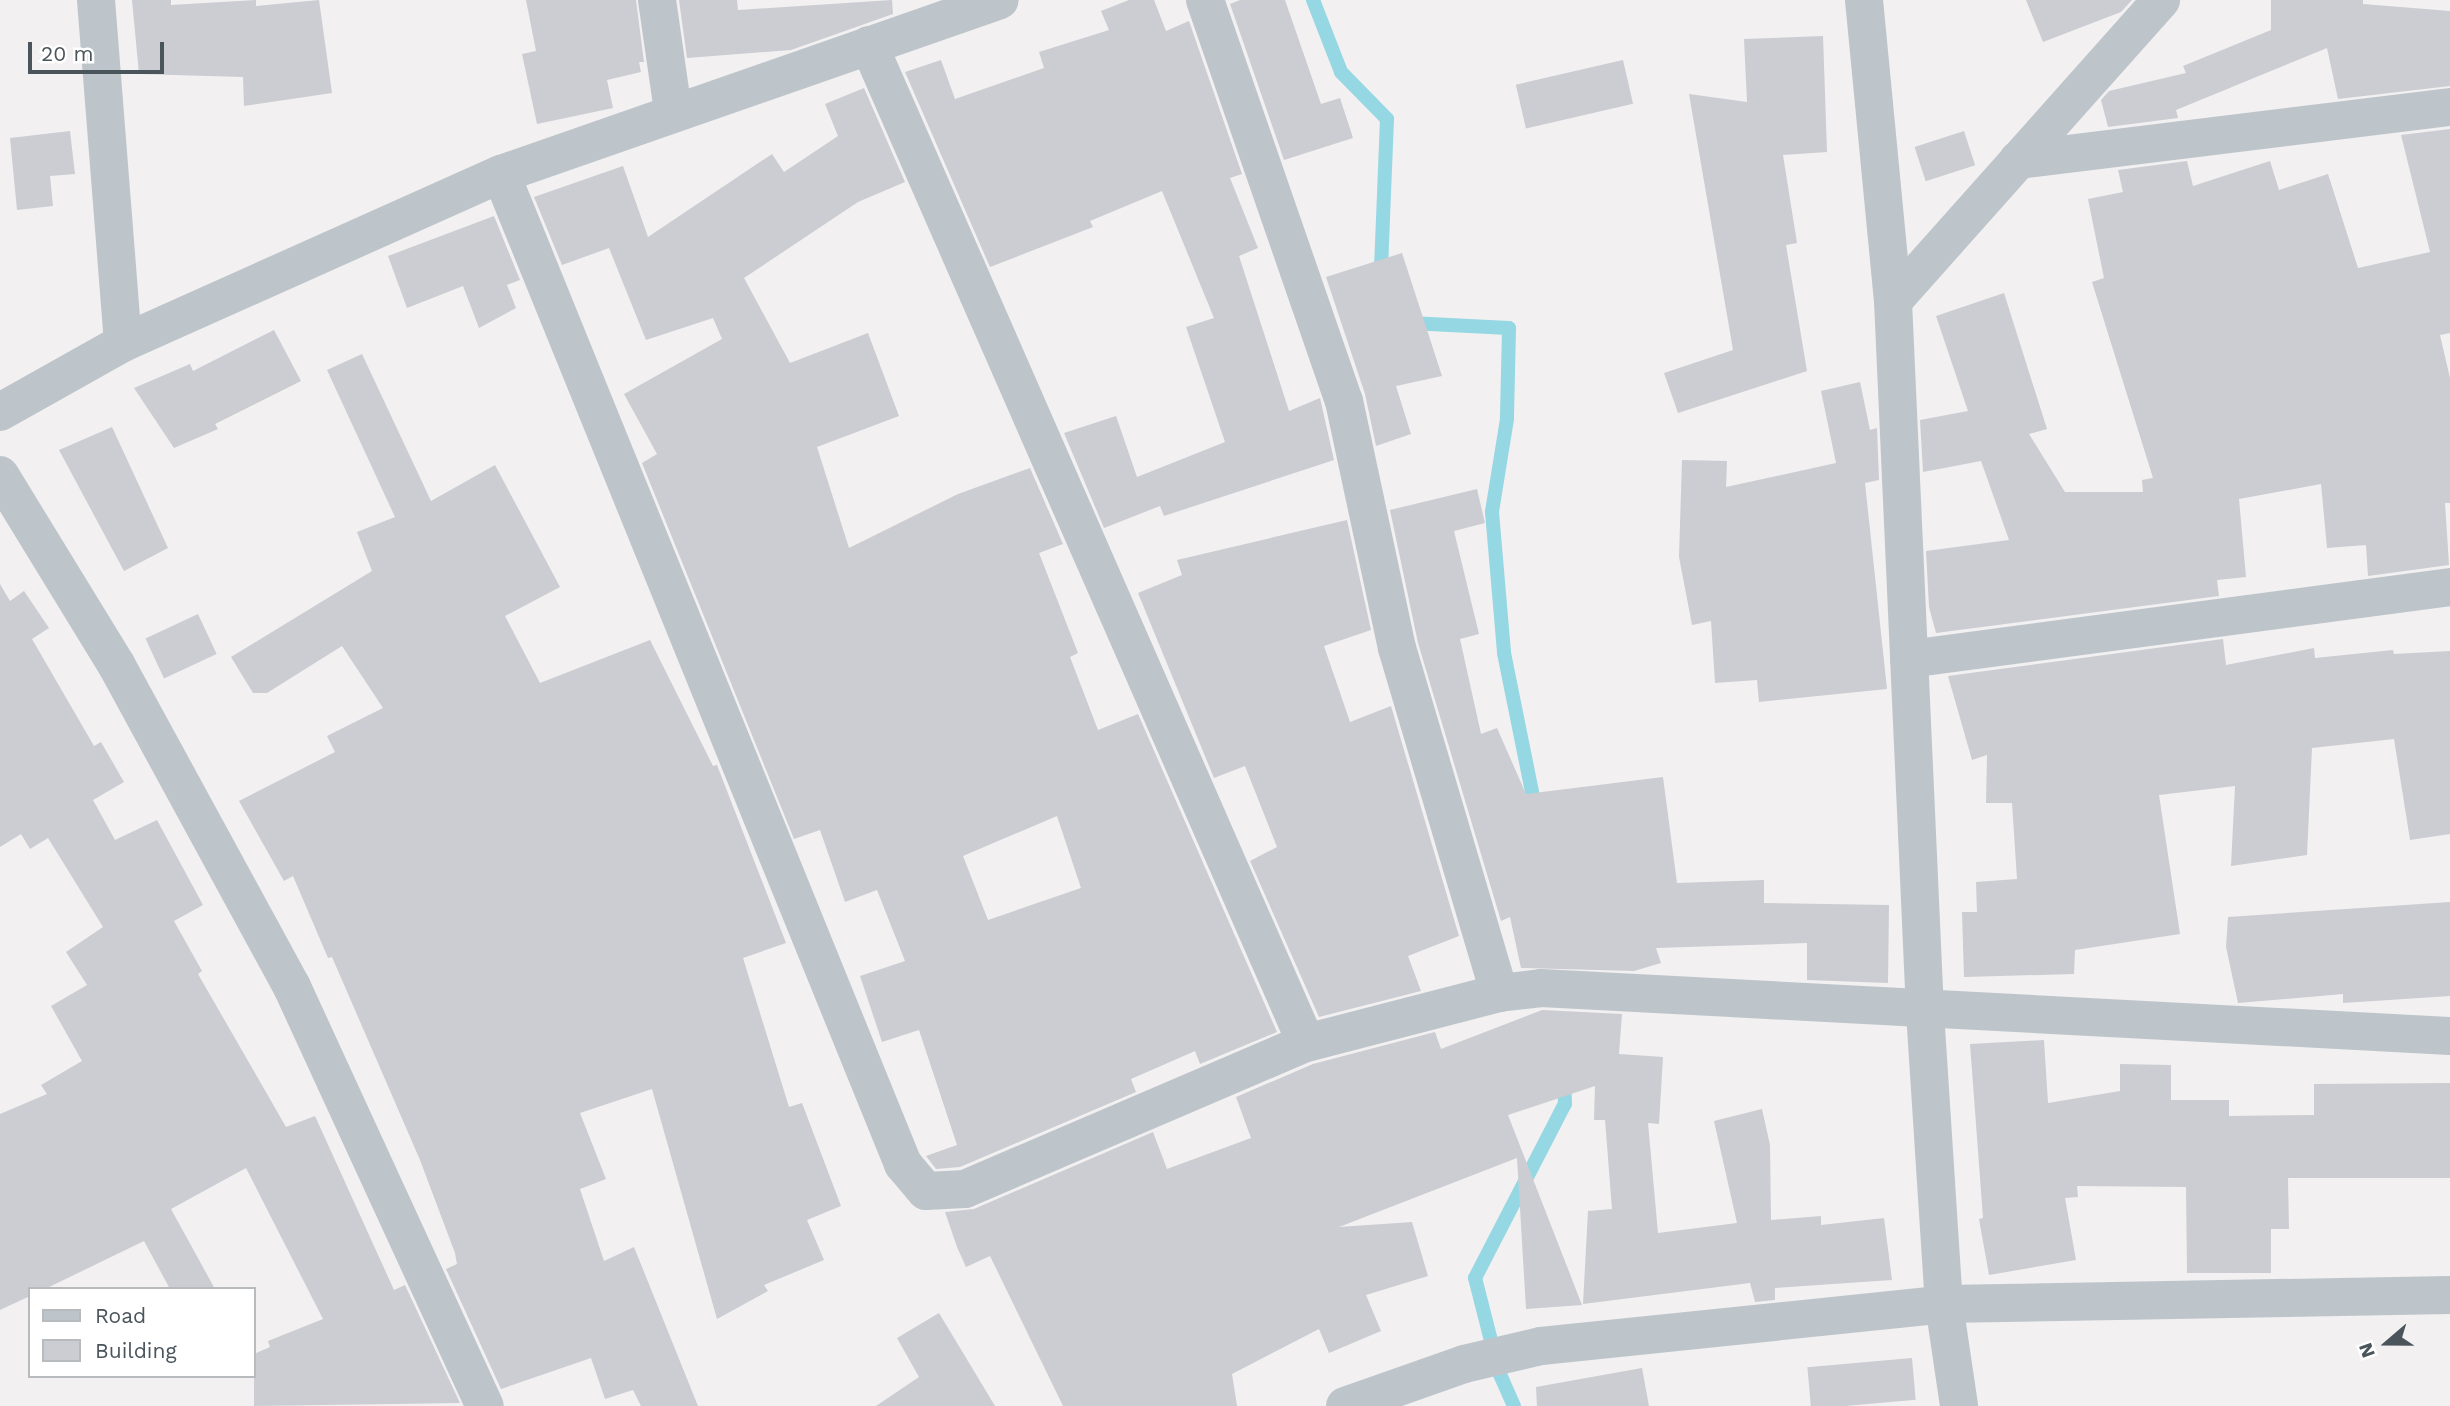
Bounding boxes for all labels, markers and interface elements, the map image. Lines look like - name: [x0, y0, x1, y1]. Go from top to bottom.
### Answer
- scale bar: [32, 28, 168, 72]
- text: 20 m: [41, 41, 93, 66]
- legend: [28, 1287, 256, 1378]
- text: Road: [95, 1303, 146, 1328]
- north arrow: [2352, 1308, 2422, 1378]
- text: Building: [95, 1338, 177, 1363]
- text: N: [2354, 1340, 2380, 1361]

